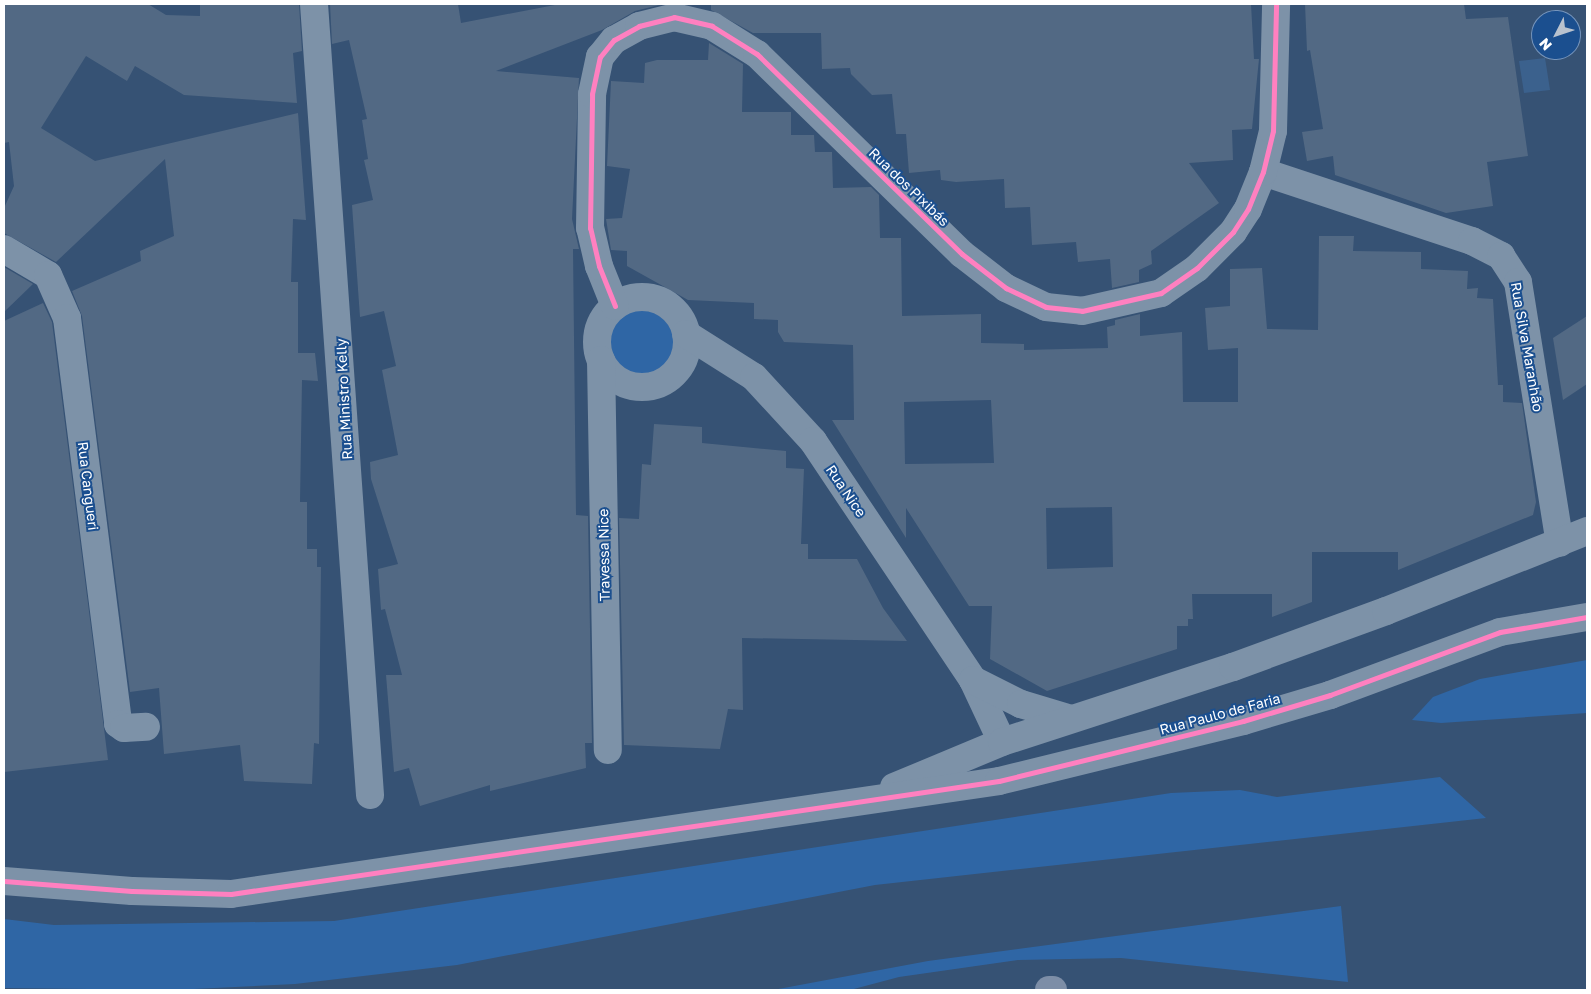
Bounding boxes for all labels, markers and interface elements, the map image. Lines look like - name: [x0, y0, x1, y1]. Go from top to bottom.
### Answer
- north arrow: [1531, 10, 1581, 60]
- text: N: [1535, 35, 1555, 54]
- street label: Rua dos Pixibás: [865, 144, 953, 230]
- street label: Rua Silva Maranhão: [1507, 281, 1547, 413]
- street label: Rua Ministro Kelly: [332, 338, 356, 460]
- street label: Rua Cangueri: [74, 441, 102, 531]
- street label: Rua Nice: [822, 462, 870, 520]
- street label: Travessa Nice: [595, 509, 613, 601]
- street label: Rua Paulo de Faria: [1158, 690, 1282, 738]

